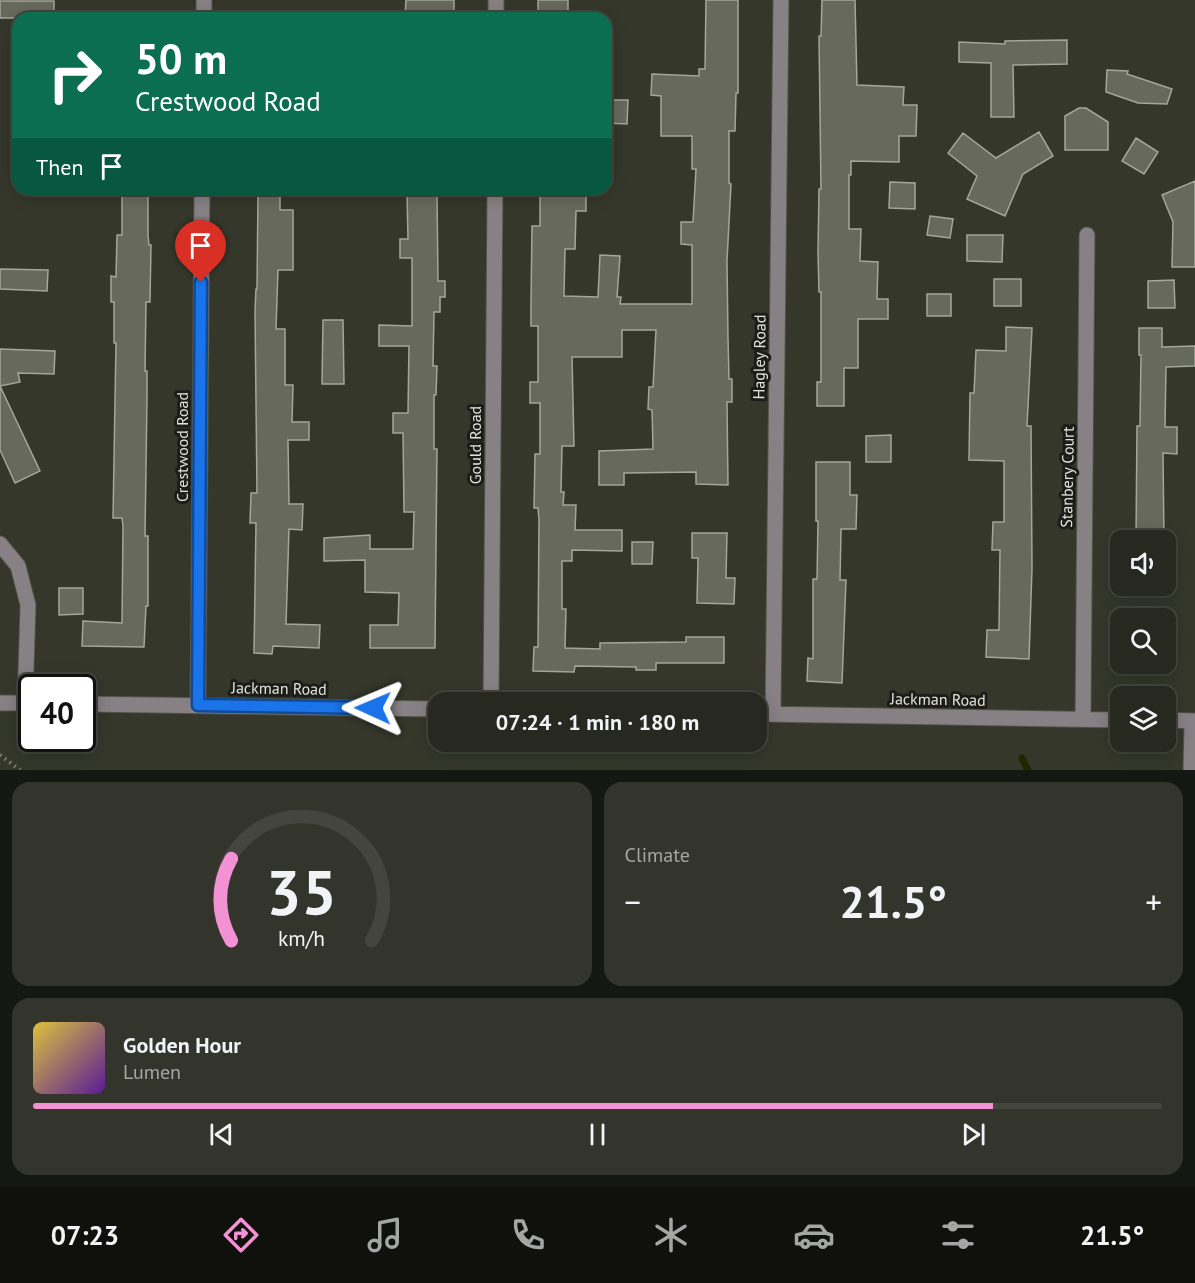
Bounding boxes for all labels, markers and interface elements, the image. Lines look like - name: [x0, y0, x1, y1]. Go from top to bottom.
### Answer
- text: 50 m: [135, 31, 227, 86]
- icon: right: [36, 36, 114, 114]
- text: Crestwood Road: [135, 84, 321, 118]
- icon: arrive: [95, 150, 128, 183]
- text: Then: [36, 153, 83, 181]
- pin: [175, 220, 226, 282]
- icon: arrive: [184, 229, 217, 262]
- street label: Hagley Road: [748, 314, 770, 400]
- street label: Crestwood Road: [172, 392, 192, 502]
- street label: Gould Road: [465, 406, 485, 484]
- street label: Stanbery Court: [1056, 426, 1078, 528]
- map controls: [1110, 530, 1176, 752]
- button: sound: [1110, 530, 1176, 596]
- button: search: [1110, 608, 1176, 674]
- speed limit sign: 40: [18, 674, 96, 752]
- position arrow: [341, 676, 405, 740]
- street label: Jackman Road: [230, 677, 327, 699]
- button: layers: [1110, 686, 1176, 752]
- street label: Jackman Road: [889, 688, 986, 710]
- text: 07:24 · 1 min · 180 m: [496, 708, 699, 736]
- text: Climate: [625, 842, 690, 868]
- text: 35: [266, 851, 337, 932]
- text: 21.5°: [840, 872, 947, 930]
- text: −: [625, 880, 641, 923]
- text: +: [1145, 880, 1162, 923]
- text: km/h: [278, 924, 325, 952]
- text: Golden Hour: [123, 1031, 241, 1059]
- text: Lumen: [123, 1059, 181, 1085]
- icon: previous: [205, 1118, 238, 1151]
- icon: pause: [581, 1118, 614, 1151]
- icon: next: [957, 1118, 990, 1151]
- icon: directions: [220, 1214, 262, 1256]
- icon: music: [364, 1214, 406, 1256]
- icon: phone: [507, 1214, 549, 1256]
- icon: climate: [650, 1214, 692, 1256]
- icon: car: [793, 1214, 835, 1256]
- icon: filters: [937, 1214, 979, 1256]
- text: 07:23: [51, 1218, 119, 1252]
- text: 21.5°: [1080, 1218, 1144, 1252]

